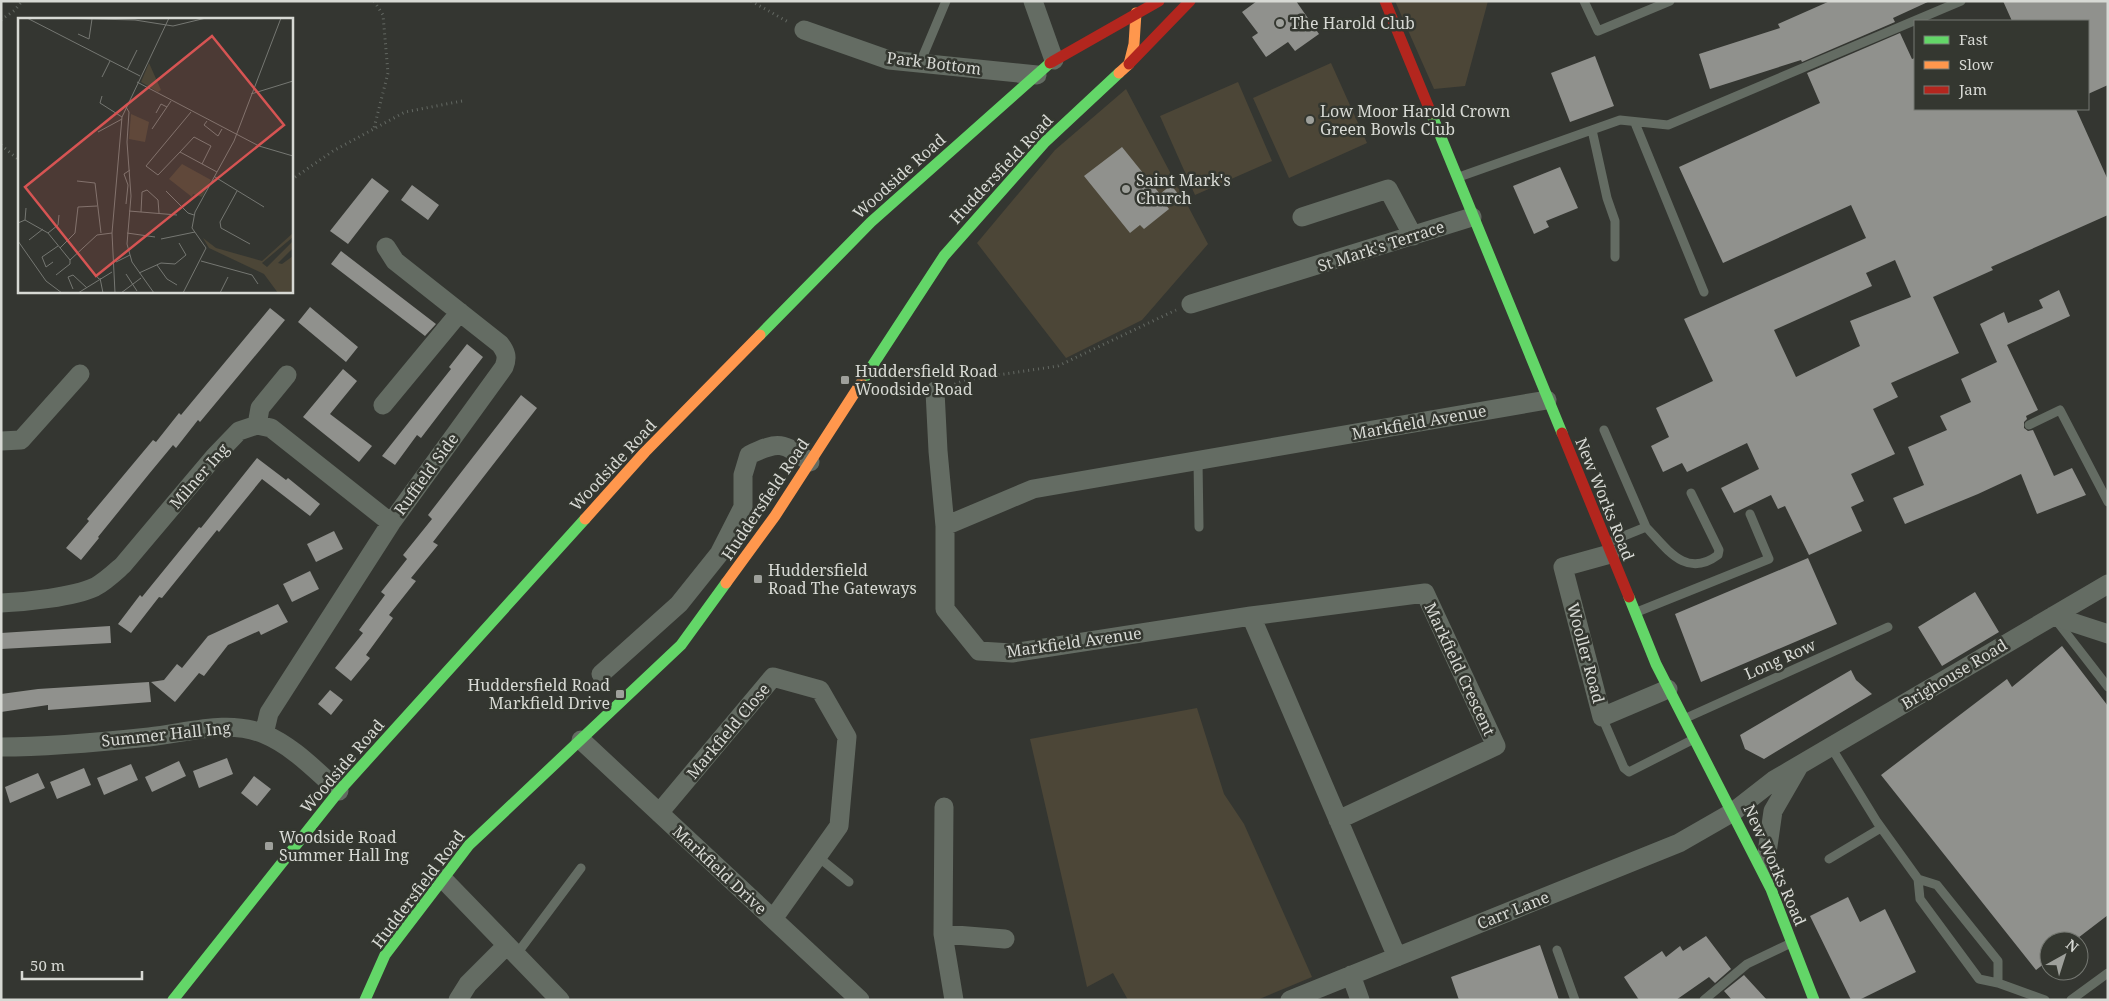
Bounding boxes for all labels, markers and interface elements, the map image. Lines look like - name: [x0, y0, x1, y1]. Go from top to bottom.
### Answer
- place label: The Harold Club: [1290, 12, 1415, 34]
- marker: The Harold Club: [1274, 17, 1286, 29]
- inset map: [18, 18, 292, 292]
- legend: [1914, 20, 2089, 110]
- text: Fast: [1959, 29, 1988, 49]
- street label: Park Bottom: [885, 46, 983, 80]
- text: Slow: [1959, 54, 1993, 74]
- text: Jam: [1958, 79, 1987, 99]
- place label: Low Moor Harold Crown Green Bowls Club: [1320, 100, 1510, 140]
- street label: Huddersfield Road: [944, 109, 1058, 229]
- marker: Low Moor Harold Crown Green Bowls Club: [1304, 114, 1316, 126]
- street label: Woodside Road: [848, 128, 950, 223]
- place label: Saint Mark's Church: [1136, 169, 1231, 209]
- marker: Saint Mark's Church: [1120, 183, 1132, 195]
- street label: St Mark's Terrace: [1315, 215, 1447, 277]
- place label: Huddersfield Road Woodside Road: [855, 360, 998, 400]
- marker: Huddersfield Road Woodside Road: [839, 374, 851, 386]
- street label: Markfield Avenue: [1350, 399, 1488, 445]
- street label: Woodside Road: [565, 414, 661, 515]
- street label: Ruffield Side: [389, 429, 463, 519]
- street label: Huddersfield Road: [716, 434, 814, 564]
- street label: New Works Road: [1570, 434, 1640, 564]
- street label: Milner Ing: [164, 438, 234, 514]
- place label: Huddersfield Road The Gateways: [768, 559, 917, 599]
- marker: Huddersfield Road The Gateways: [752, 573, 764, 585]
- street label: Markfield Crescent: [1419, 599, 1501, 739]
- street label: Wooller Road: [1562, 600, 1610, 706]
- street label: Markfield Avenue: [1005, 622, 1143, 662]
- street label: Long Row: [1741, 633, 1819, 684]
- street label: Brighouse Road: [1897, 634, 2011, 714]
- place label: Huddersfield Road Markfield Drive: [468, 674, 610, 714]
- street label: Markfield Close: [681, 678, 775, 784]
- marker: Huddersfield Road Markfield Drive: [614, 688, 626, 700]
- street label: Woodside Road: [295, 714, 389, 818]
- street label: Summer Hall Ing: [100, 716, 232, 752]
- street label: New Works Road: [1738, 801, 1812, 929]
- street label: Markfield Drive: [668, 821, 772, 919]
- street label: Huddersfield Road: [366, 825, 470, 953]
- place label: Woodside Road Summer Hall Ing: [279, 826, 409, 866]
- marker: Woodside Road Summer Hall Ing: [263, 840, 275, 852]
- street label: Carr Lane: [1474, 886, 1552, 934]
- north arrow: [2039, 931, 2089, 981]
- text: N: [2062, 935, 2083, 956]
- scale bar: [22, 948, 142, 980]
- text: 50 m: [30, 955, 65, 975]

